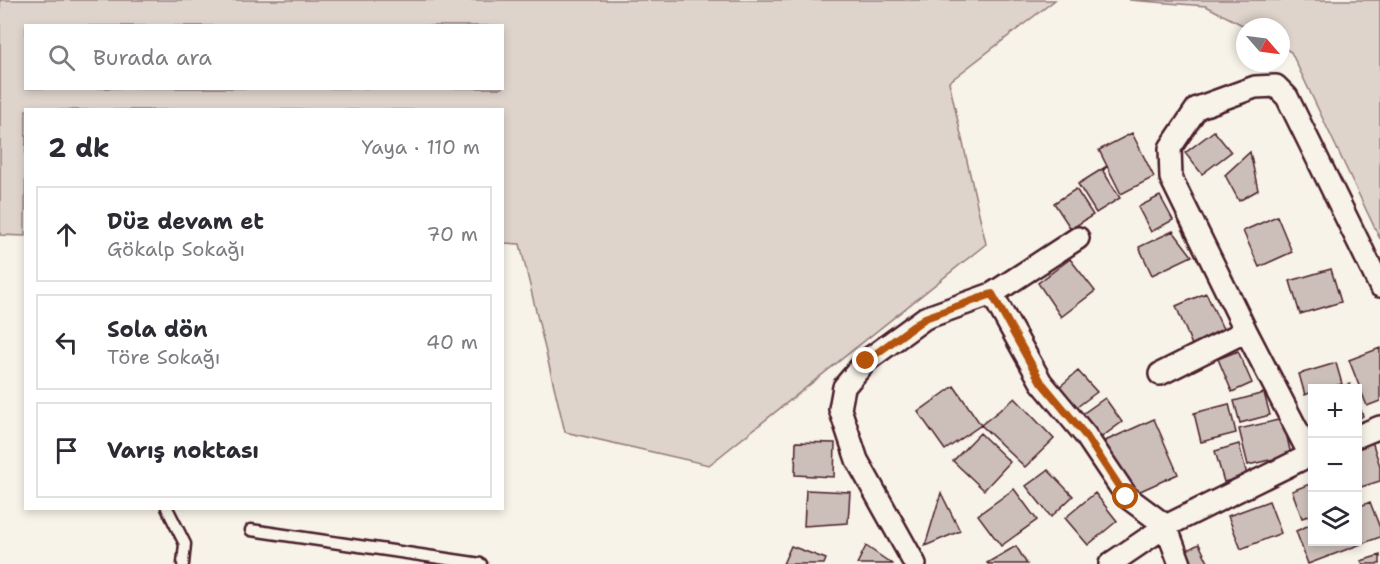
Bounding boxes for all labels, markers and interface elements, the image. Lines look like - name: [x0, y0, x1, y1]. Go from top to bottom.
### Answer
- north arrow: [1236, 18, 1290, 72]
- search box: [24, 24, 504, 90]
- icon: search: [45, 41, 78, 74]
- text: Burada ara: [93, 43, 212, 72]
- text: 2 dk: [48, 130, 110, 165]
- text: Yaya · 110 m: [361, 134, 480, 160]
- text: Düz devam et: [107, 207, 264, 236]
- icon: ahead: [50, 218, 83, 251]
- text: 70 m: [426, 221, 478, 247]
- text: Gökalp Sokağı: [107, 236, 245, 262]
- text: Sola dön: [107, 315, 208, 344]
- icon: left: [50, 326, 83, 359]
- text: 40 m: [426, 329, 478, 355]
- text: Töre Sokağı: [107, 344, 220, 370]
- route end: [852, 347, 878, 373]
- map controls: [1308, 384, 1362, 546]
- button: +: [1308, 384, 1362, 438]
- icon: arrive: [50, 434, 83, 467]
- text: Varış noktası: [107, 436, 259, 465]
- button: −: [1308, 438, 1362, 492]
- route start: [1112, 483, 1138, 509]
- button: layers: [1308, 492, 1362, 546]

